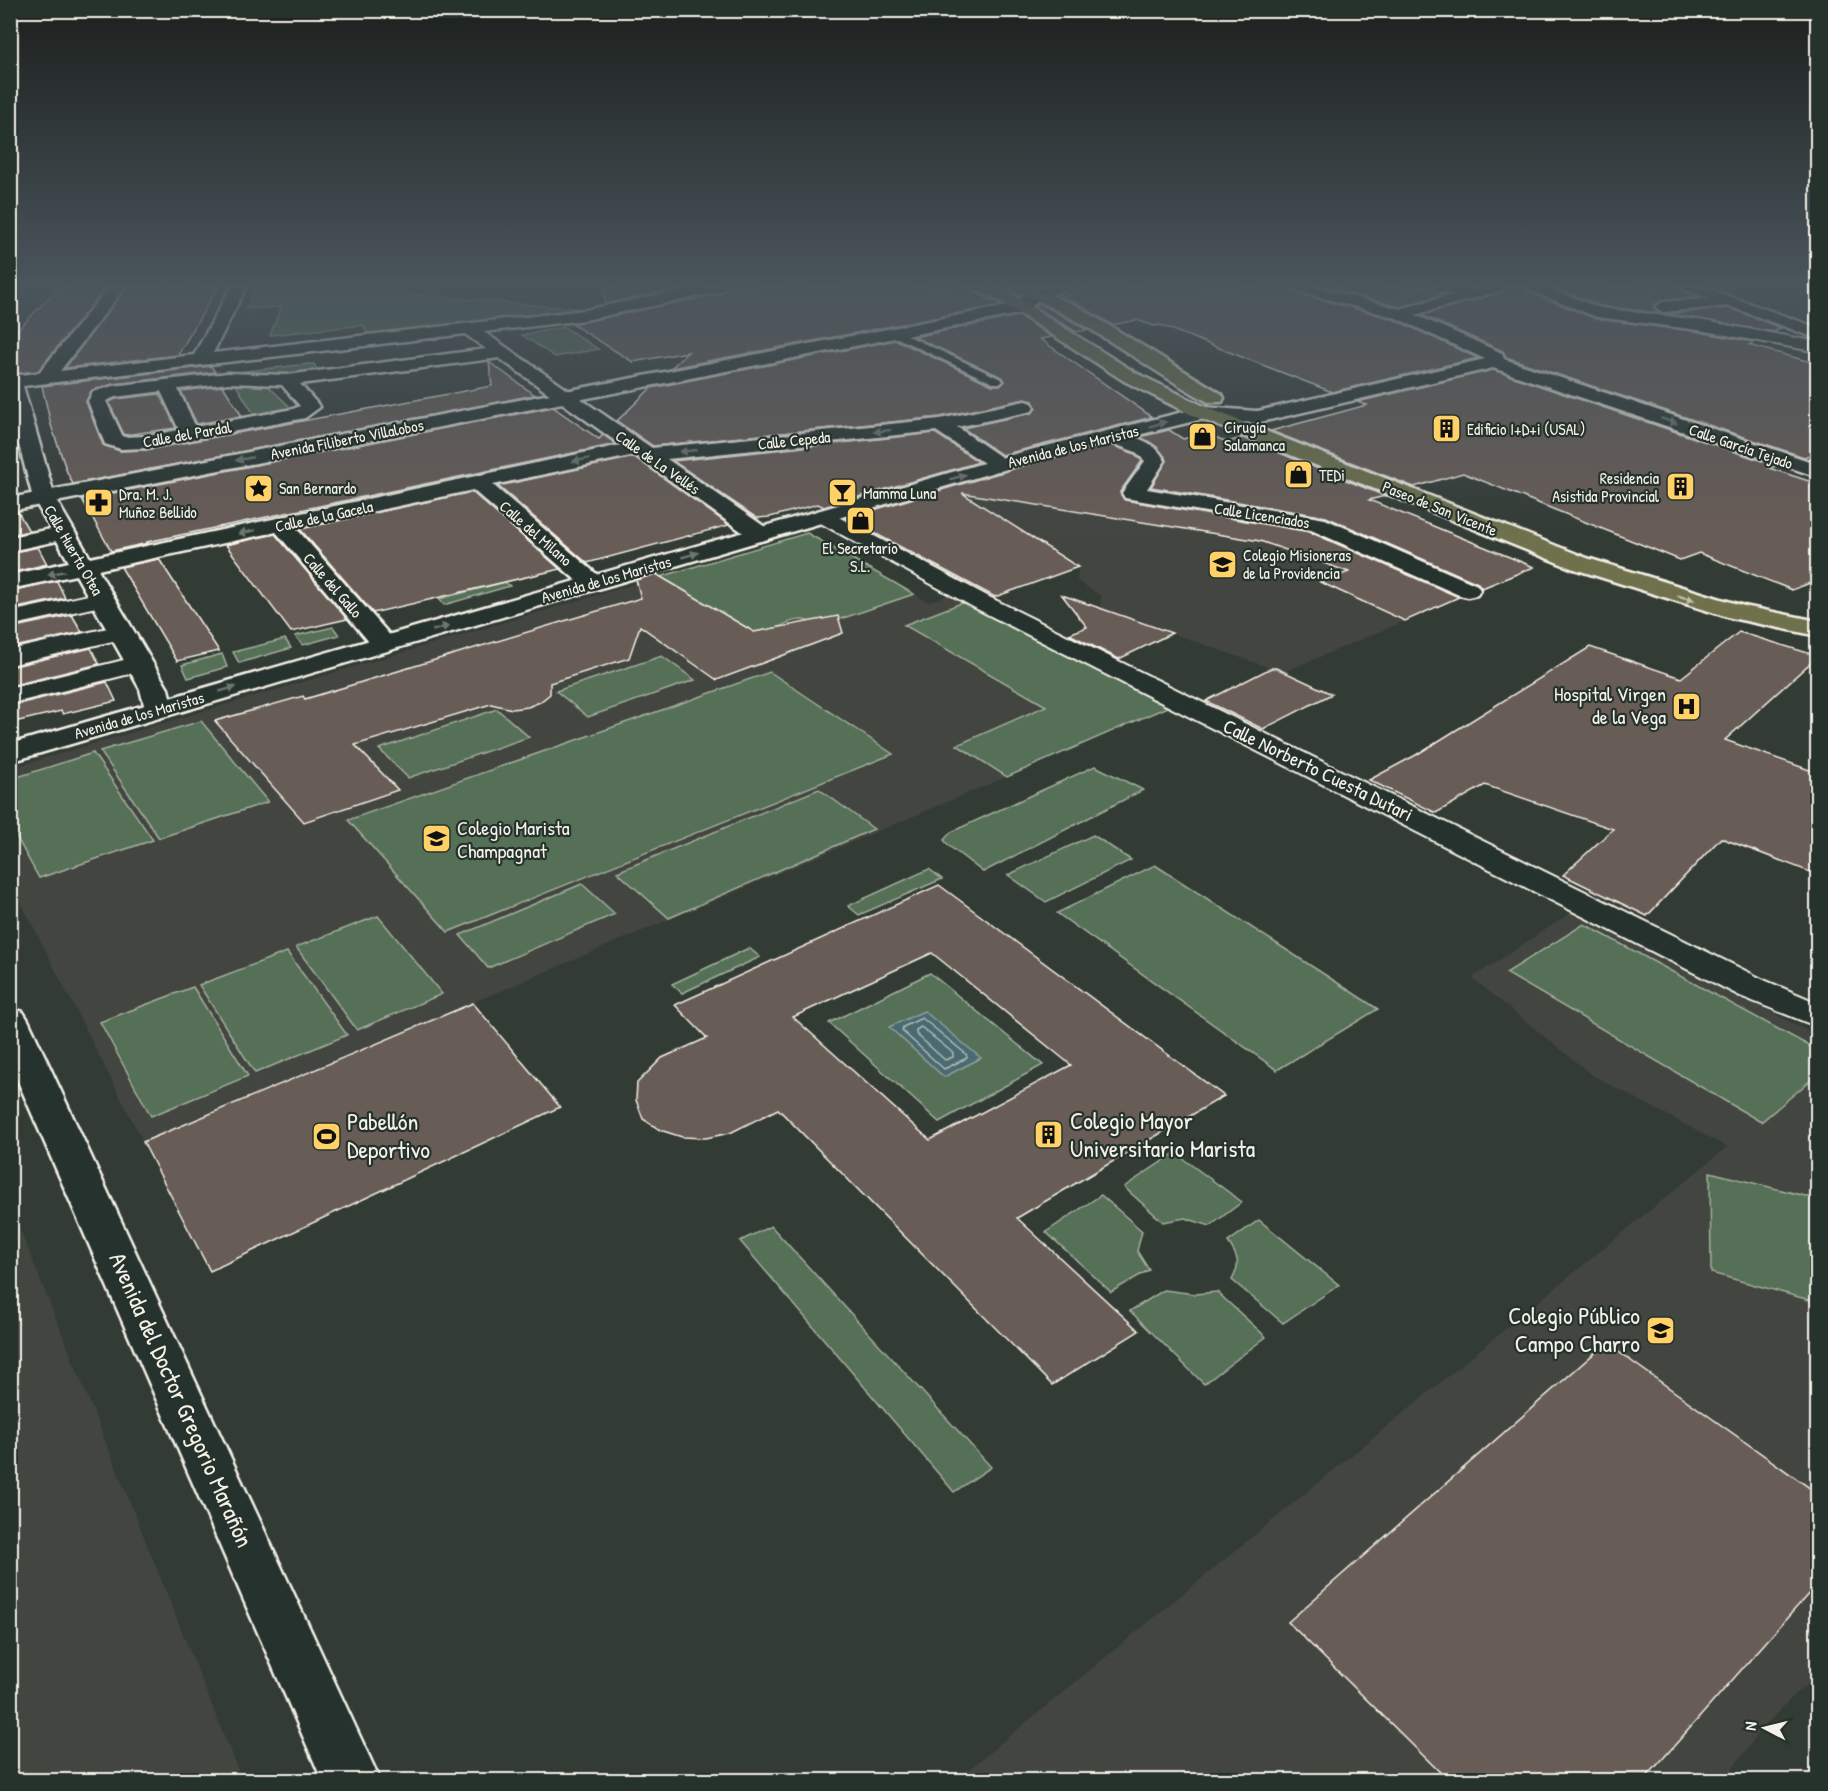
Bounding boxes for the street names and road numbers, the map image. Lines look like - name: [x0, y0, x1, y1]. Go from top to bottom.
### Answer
- street label: Avenida Filiberto Villalobos: [269, 413, 425, 465]
- street label: Calle del Pardal: [141, 415, 234, 453]
- street label: Calle García Tejado: [1686, 418, 1796, 474]
- street label: Avenida de los Maristas: [1005, 419, 1141, 473]
- street label: Calle de La Vellés: [611, 425, 705, 499]
- street label: Calle Cepeda: [757, 425, 831, 455]
- street label: Paseo de San Vicente: [1379, 475, 1501, 541]
- street label: Calle de la Gacela: [273, 495, 375, 537]
- street label: Calle del Milano: [495, 495, 578, 571]
- street label: Calle Licenciados: [1213, 497, 1311, 533]
- street label: Calle Huerta Otea: [39, 501, 109, 599]
- street label: Calle del Gallo: [299, 548, 368, 623]
- street label: Avenida de los Maristas: [539, 550, 673, 608]
- street label: Avenida de los Maristas: [72, 686, 206, 744]
- street label: Calle Norberto Cuesta Dutari: [1219, 712, 1418, 827]
- street label: Avenida del Doctor Gregorio Marañón: [102, 1247, 261, 1552]

